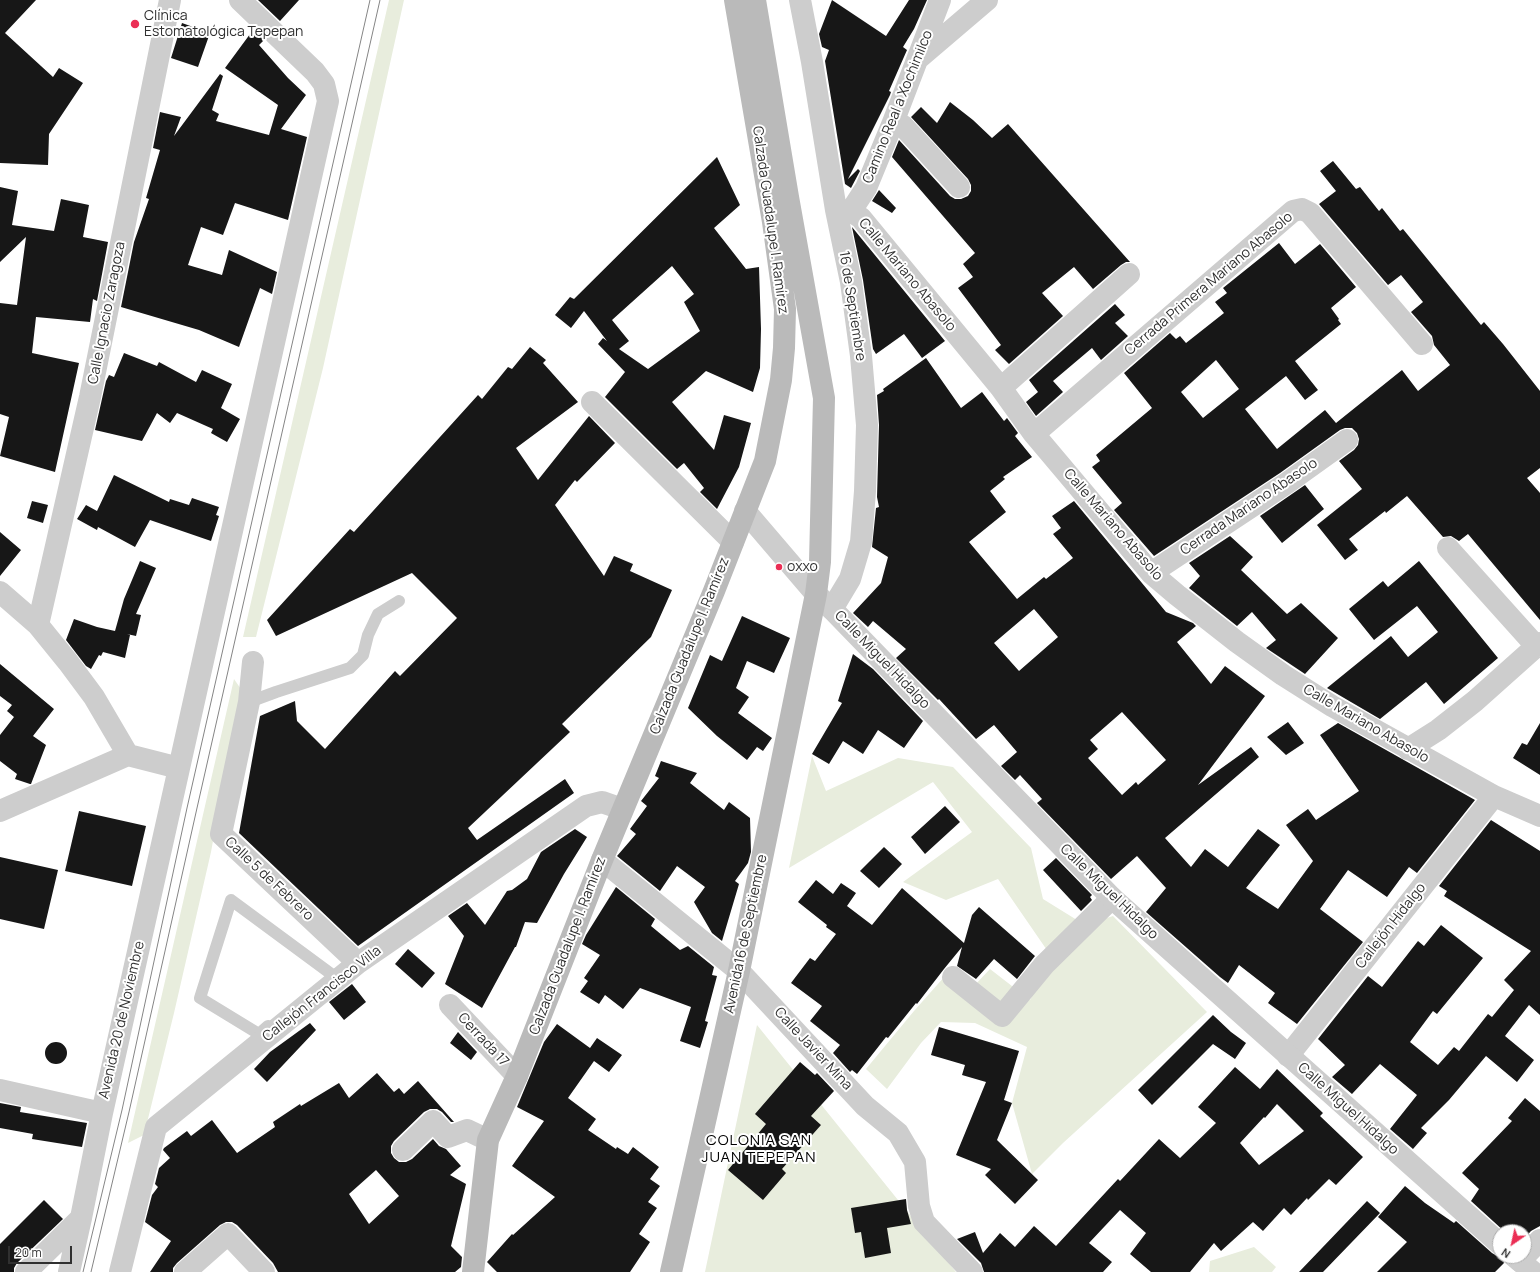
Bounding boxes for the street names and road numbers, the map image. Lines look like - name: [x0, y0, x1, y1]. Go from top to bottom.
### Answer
- street label: Camino Real a Xochimilco: [860, 28, 936, 186]
- street label: Calzada Guadalupe I. Ramírez: [748, 125, 792, 315]
- street label: Cerrada Primera Mariano Abasolo: [1122, 209, 1296, 359]
- street label: Calle Mariano Abasolo: [855, 215, 959, 335]
- street label: Calle Ignacio Zaragoza: [85, 240, 129, 386]
- street label: 16 de Septiembre: [835, 250, 869, 362]
- street label: Cerrada Mariano Abasolo: [1177, 455, 1321, 559]
- street label: Calle Mariano Abasolo: [1060, 466, 1166, 584]
- street label: Calzada Guadalupe I. Ramírez: [647, 555, 733, 737]
- street label: Calle Miguel Hidalgo: [831, 607, 933, 713]
- street label: Calle Mariano Abasolo: [1300, 681, 1432, 767]
- street label: Calle 5 de Febrero: [221, 834, 317, 924]
- street label: Calle Miguel Hidalgo: [1056, 841, 1162, 943]
- street label: Avenida16 de Septiembre: [721, 853, 771, 1015]
- street label: Calzada Guadalupe I. Ramírez: [526, 855, 610, 1037]
- street label: Callejón Hidalgo: [1352, 880, 1430, 972]
- street label: Avenida 20 de Noviembre: [96, 939, 148, 1101]
- street label: Callejón Francisco Villa: [259, 942, 385, 1046]
- street label: Calle Javier Mina: [770, 1004, 856, 1094]
- street label: Cerrada 17: [454, 1010, 512, 1070]
- street label: Calle Miguel Hidalgo: [1294, 1059, 1402, 1159]

